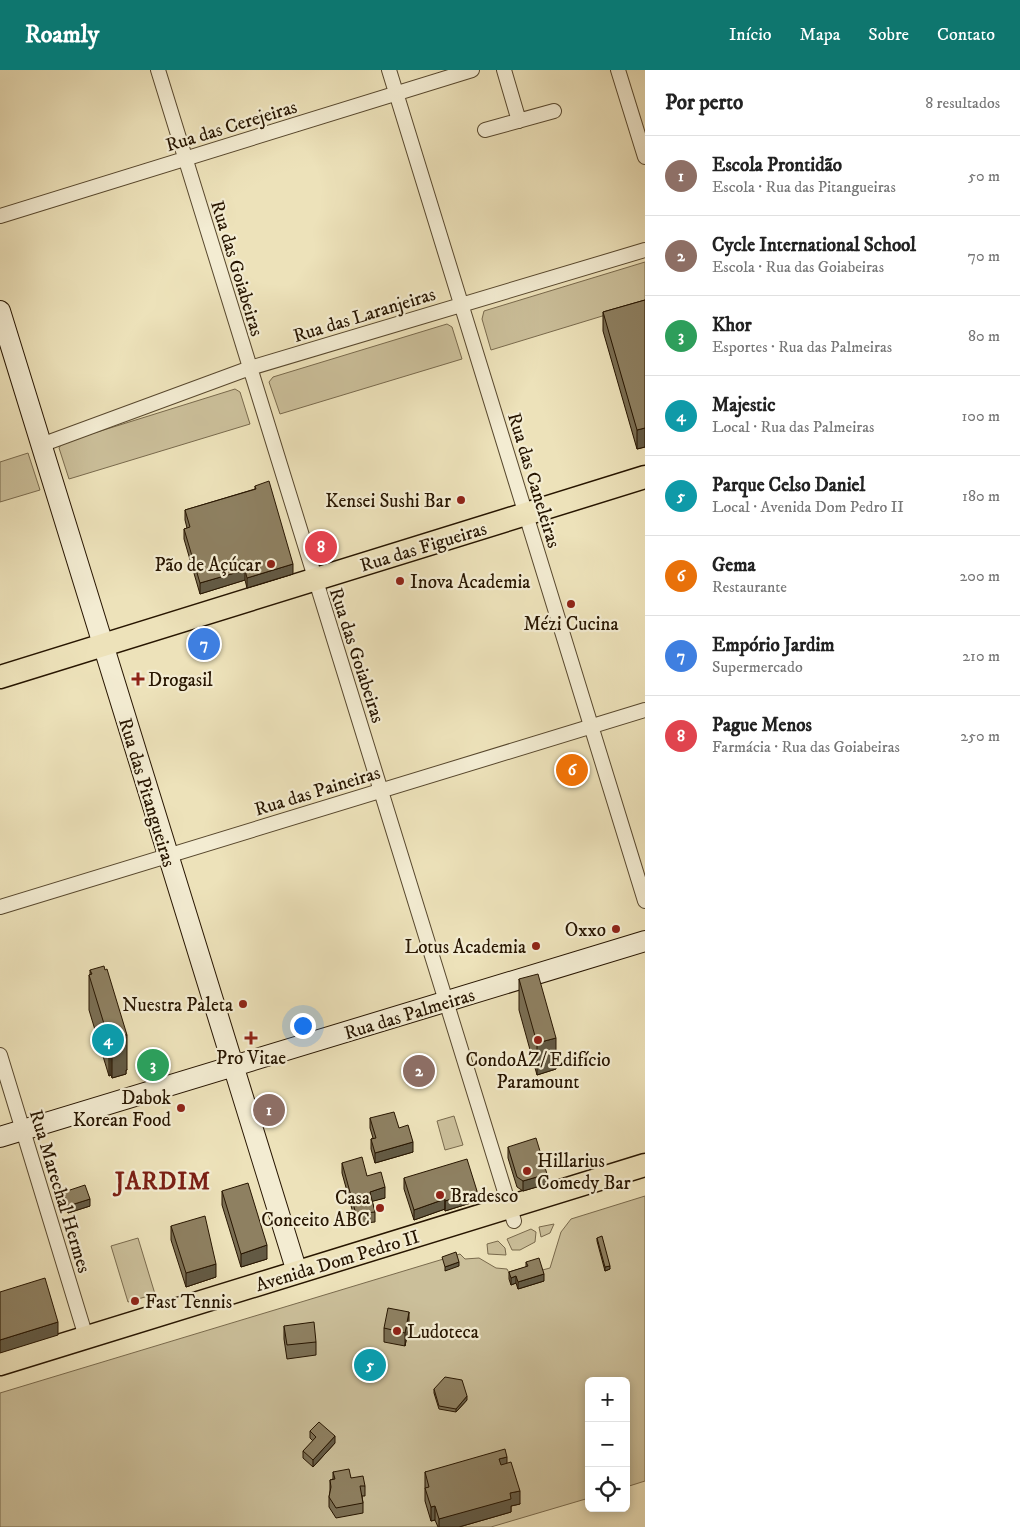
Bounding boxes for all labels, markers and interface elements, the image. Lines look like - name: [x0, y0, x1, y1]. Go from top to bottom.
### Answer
- text: Roamly: [25, 20, 99, 50]
- text: Início: [729, 24, 772, 46]
- text: Mapa: [800, 24, 840, 46]
- text: Sobre: [868, 24, 909, 46]
- text: Contato: [937, 24, 995, 46]
- text: Por perto: [665, 90, 743, 116]
- text: 8 resultados: [925, 93, 1000, 113]
- street label: Rua das Cerejeiras: [163, 96, 300, 157]
- text: Escola Prontidão: [712, 154, 842, 177]
- text: 1: [678, 166, 684, 186]
- text: 50 m: [968, 166, 1000, 186]
- text: Escola · Rua das Pitangueiras: [712, 177, 896, 197]
- street label: Rua das Goiabeiras: [205, 198, 268, 339]
- text: Cycle International School: [712, 234, 916, 257]
- text: 2: [677, 246, 685, 266]
- text: 70 m: [968, 246, 1000, 266]
- text: Escola · Rua das Goiabeiras: [712, 257, 884, 277]
- street label: Rua das Laranjeiras: [291, 283, 438, 348]
- text: Khor: [712, 314, 752, 337]
- text: 3: [678, 326, 684, 346]
- text: 80 m: [968, 326, 1000, 346]
- text: Esportes · Rua das Palmeiras: [712, 337, 892, 357]
- text: Majestic: [712, 394, 775, 417]
- text: 4: [676, 406, 686, 426]
- text: 100 m: [962, 406, 1000, 426]
- street label: Rua das Caneleiras: [502, 410, 565, 551]
- text: Local · Rua das Palmeiras: [712, 417, 874, 437]
- text: Parque Celso Daniel: [712, 474, 865, 497]
- text: 5: [677, 486, 685, 506]
- text: 180 m: [962, 486, 1000, 506]
- place label: Kensei Sushi Bar: [325, 490, 451, 513]
- marker: Kensei Sushi Bar: [455, 494, 467, 506]
- text: Local · Avenida Dom Pedro II: [712, 497, 904, 517]
- street label: Rua das Figueiras: [357, 517, 490, 578]
- pin: 8: [305, 528, 337, 566]
- place label: Pão de Açúcar: [154, 554, 261, 577]
- text: Gema: [712, 554, 756, 577]
- marker: Pão de Açúcar: [265, 558, 277, 570]
- text: 6: [677, 566, 685, 586]
- text: 200 m: [959, 566, 1000, 586]
- place label: Inova Academia: [410, 571, 530, 594]
- marker: Inova Academia: [394, 575, 406, 587]
- text: Restaurante: [712, 577, 787, 597]
- street label: Rua das Goiabeiras: [324, 585, 389, 726]
- marker: Mézi Cucina: [565, 598, 577, 610]
- place label: Mézi Cucina: [523, 613, 619, 636]
- pin: 7: [188, 625, 220, 663]
- text: Empório Jardim: [712, 634, 835, 657]
- text: 7: [677, 646, 685, 666]
- text: 210 m: [962, 646, 1000, 666]
- text: Supermercado: [712, 657, 803, 677]
- place label: Drogasil: [148, 669, 213, 692]
- marker: Drogasil: [132, 673, 144, 685]
- text: Pague Menos: [712, 714, 812, 737]
- street label: Rua das Pitangueiras: [113, 715, 180, 870]
- text: 8: [677, 726, 685, 746]
- text: 250 m: [960, 726, 1000, 746]
- text: Farmácia · Rua das Goiabeiras: [712, 737, 900, 757]
- pin: 6: [556, 751, 588, 789]
- street label: Rua das Paineiras: [252, 761, 383, 821]
- place label: Oxxo: [565, 919, 606, 942]
- marker: Oxxo: [610, 923, 622, 935]
- place label: Lotus Academia: [404, 936, 526, 959]
- marker: Lotus Academia: [530, 940, 542, 952]
- street label: Rua das Palmeiras: [341, 984, 477, 1045]
- place label: Nuestra Paleta: [122, 994, 233, 1017]
- marker: Nuestra Paleta: [237, 998, 249, 1010]
- your location: [290, 1013, 316, 1039]
- pin: 4: [92, 1021, 124, 1059]
- marker: Pro Vitae: [245, 1032, 257, 1044]
- marker: CondoAZ/ Edifício Paramount: [532, 1034, 544, 1046]
- pin: 3: [137, 1046, 169, 1084]
- place label: Pro Vitae: [216, 1047, 286, 1070]
- place label: CondoAZ/ Edifício Paramount: [465, 1049, 611, 1094]
- pin: 2: [403, 1052, 435, 1090]
- place label: Dabok Korean Food: [73, 1087, 172, 1132]
- pin: 1: [253, 1091, 285, 1129]
- marker: Dabok Korean Food: [175, 1102, 187, 1114]
- street label: Rua Marechal Hermes: [24, 1107, 95, 1276]
- place label: Hillarius Comedy Bar: [537, 1150, 631, 1195]
- marker: Hillarius Comedy Bar: [521, 1165, 533, 1177]
- district label: JARDIM: [112, 1167, 211, 1197]
- place label: Bradesco: [450, 1185, 518, 1208]
- place label: Casa Conceito ABC: [261, 1187, 370, 1232]
- marker: Bradesco: [434, 1189, 446, 1201]
- marker: Casa Conceito ABC: [374, 1202, 386, 1214]
- street label: Avenida Dom Pedro II: [253, 1225, 422, 1297]
- place label: Fast Tennis: [145, 1291, 232, 1314]
- marker: Fast Tennis: [129, 1295, 141, 1307]
- place label: Ludoteca: [407, 1321, 479, 1344]
- marker: Ludoteca: [391, 1325, 403, 1337]
- pin: 5: [354, 1346, 386, 1384]
- map controls: [585, 1377, 630, 1512]
- button: +: [585, 1377, 630, 1422]
- button: −: [585, 1422, 630, 1467]
- button: locate: [585, 1467, 630, 1512]

